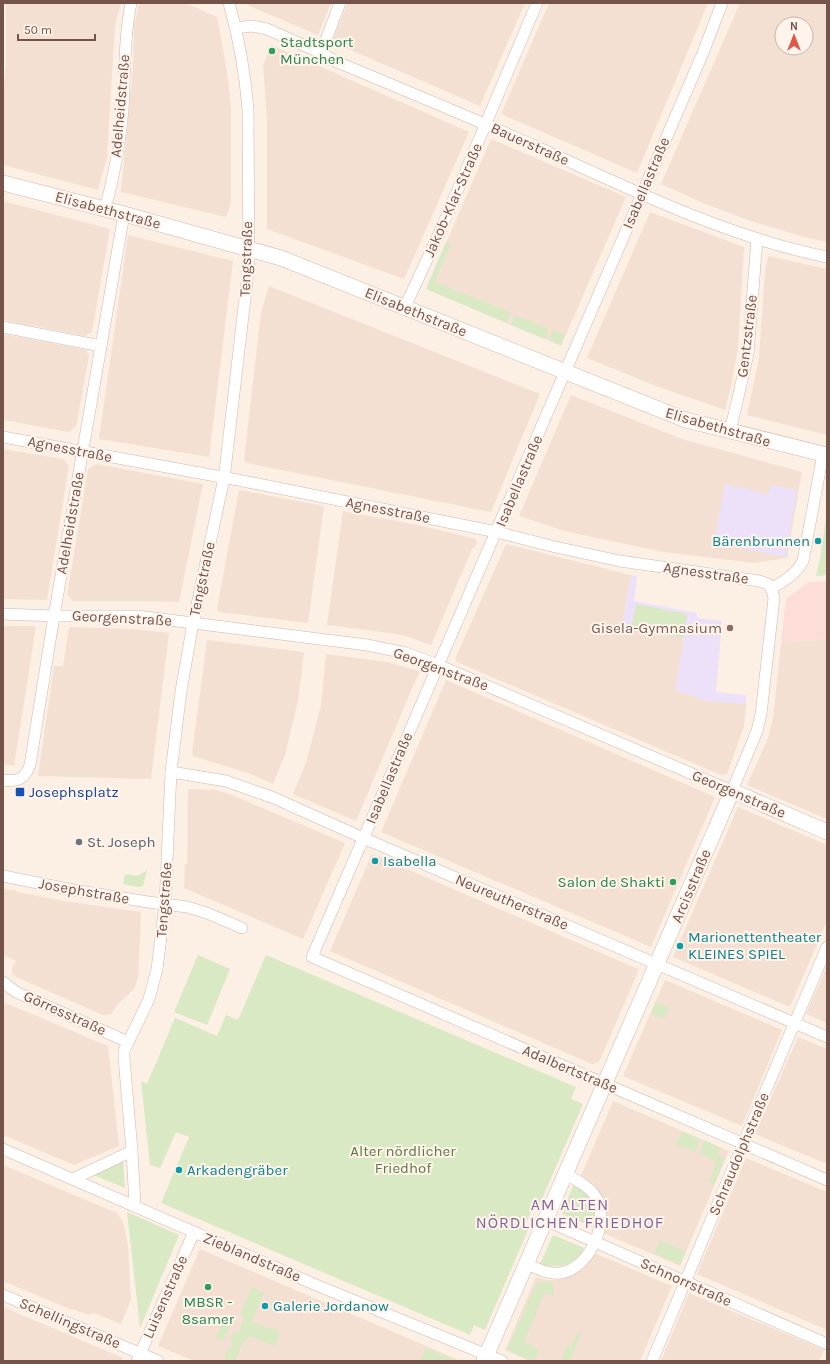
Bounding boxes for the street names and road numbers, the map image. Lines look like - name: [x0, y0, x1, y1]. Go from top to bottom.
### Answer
- street label: Adelheidstraße: [107, 54, 133, 158]
- street label: Bauerstraße: [488, 119, 572, 169]
- street label: Isabellastraße: [619, 135, 673, 231]
- street label: Jakob-Klar-Straße: [420, 140, 486, 260]
- street label: Elisabethstraße: [53, 187, 163, 233]
- street label: Tengstraße: [236, 221, 256, 297]
- street label: Elisabethstraße: [362, 283, 470, 341]
- street label: Gentzstraße: [733, 294, 761, 378]
- street label: Elisabethstraße: [663, 403, 773, 451]
- street label: Agnesstraße: [26, 432, 114, 466]
- street label: Isabellastraße: [492, 433, 546, 529]
- street label: Adelheidstraße: [52, 470, 88, 576]
- street label: Agnesstraße: [344, 493, 432, 527]
- street label: Tengstraße: [185, 540, 219, 618]
- street label: Agnesstraße: [662, 558, 750, 588]
- street label: Georgenstraße: [72, 606, 172, 630]
- street label: Georgenstraße: [391, 643, 491, 695]
- street label: Isabellastraße: [362, 730, 416, 826]
- street label: Georgenstraße: [689, 766, 789, 822]
- street label: Arcisstraße: [667, 846, 715, 926]
- street label: Tengstraße: [152, 862, 176, 938]
- street label: Neureutherstraße: [453, 870, 571, 934]
- street label: Josephstraße: [37, 874, 131, 908]
- street label: Görresstraße: [21, 987, 109, 1039]
- street label: Adalbertstraße: [520, 1041, 620, 1097]
- street label: Schraudolphstraße: [705, 1090, 773, 1218]
- street label: Zieblandstraße: [200, 1228, 304, 1286]
- street label: Luisenstraße: [139, 1253, 191, 1341]
- street label: Schnorrstraße: [638, 1254, 734, 1310]
- street label: Schellingstraße: [17, 1294, 123, 1352]

